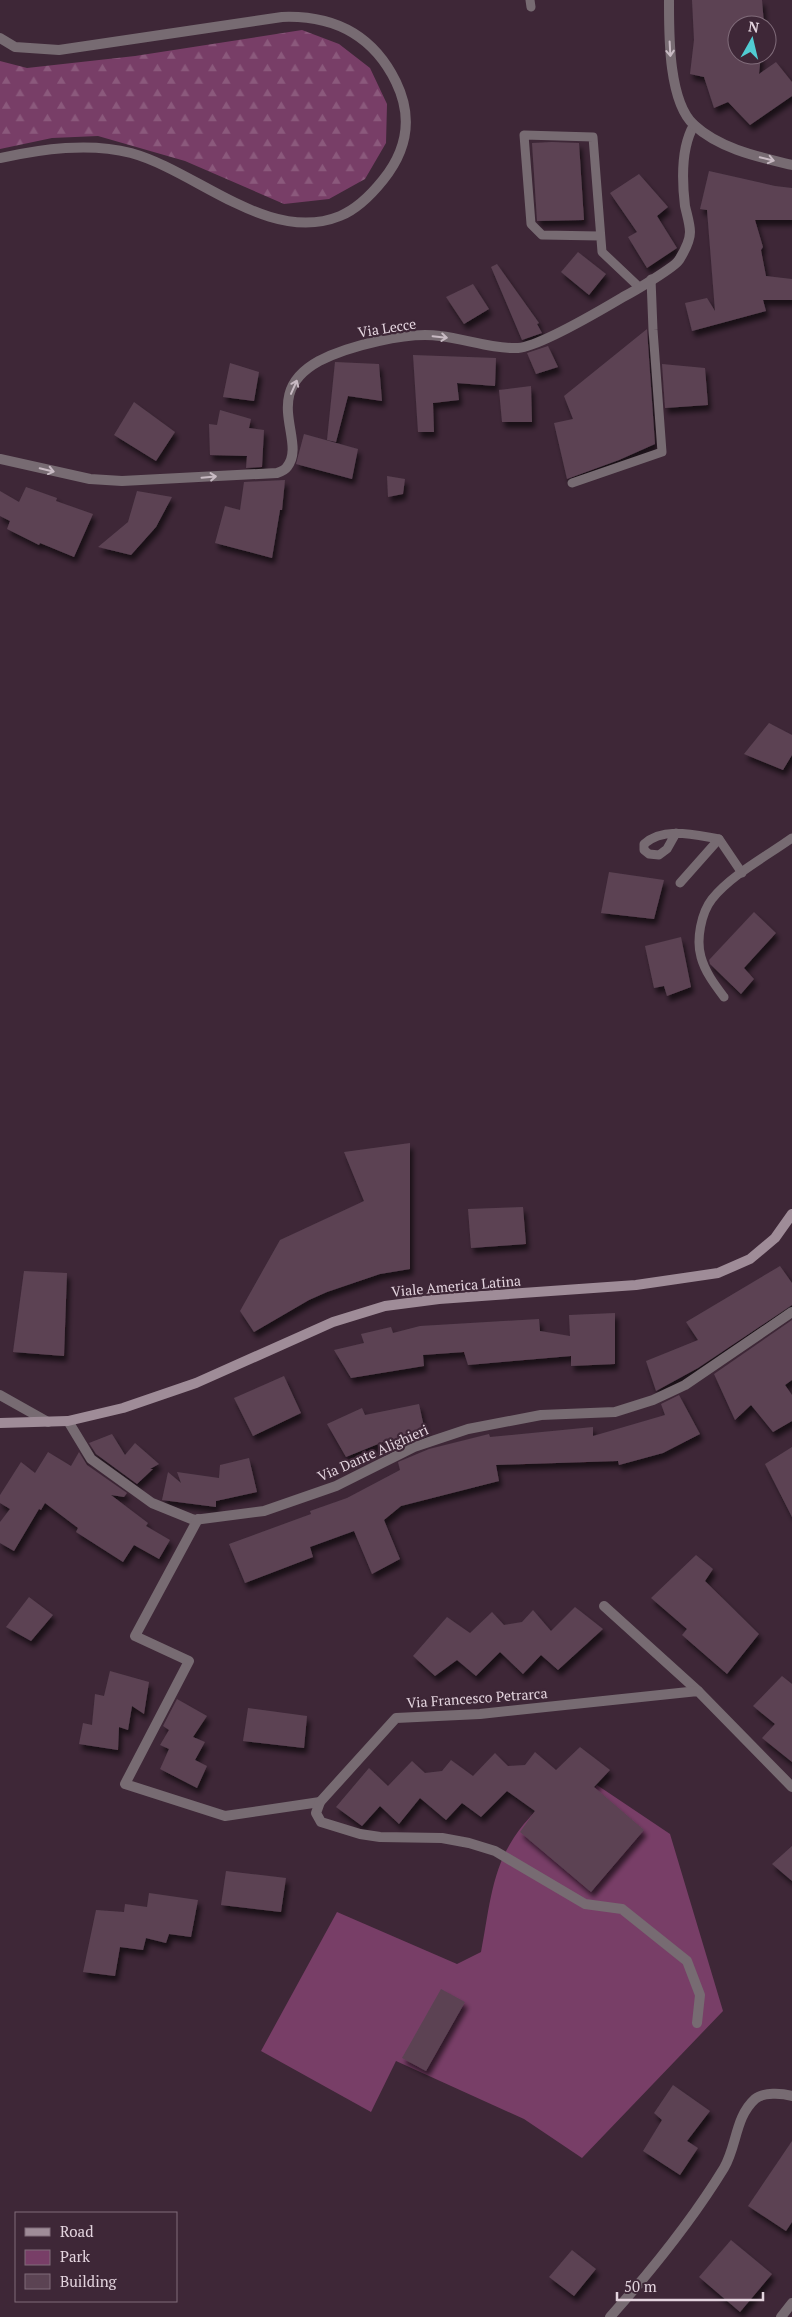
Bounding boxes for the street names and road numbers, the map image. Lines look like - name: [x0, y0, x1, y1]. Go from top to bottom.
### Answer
- street label: Via Lecce: [357, 314, 417, 341]
- street label: Viale America Latina: [390, 1270, 522, 1301]
- street label: Via Dante Alighieri: [314, 1420, 431, 1485]
- street label: Via Francesco Petrarca: [406, 1683, 548, 1712]

